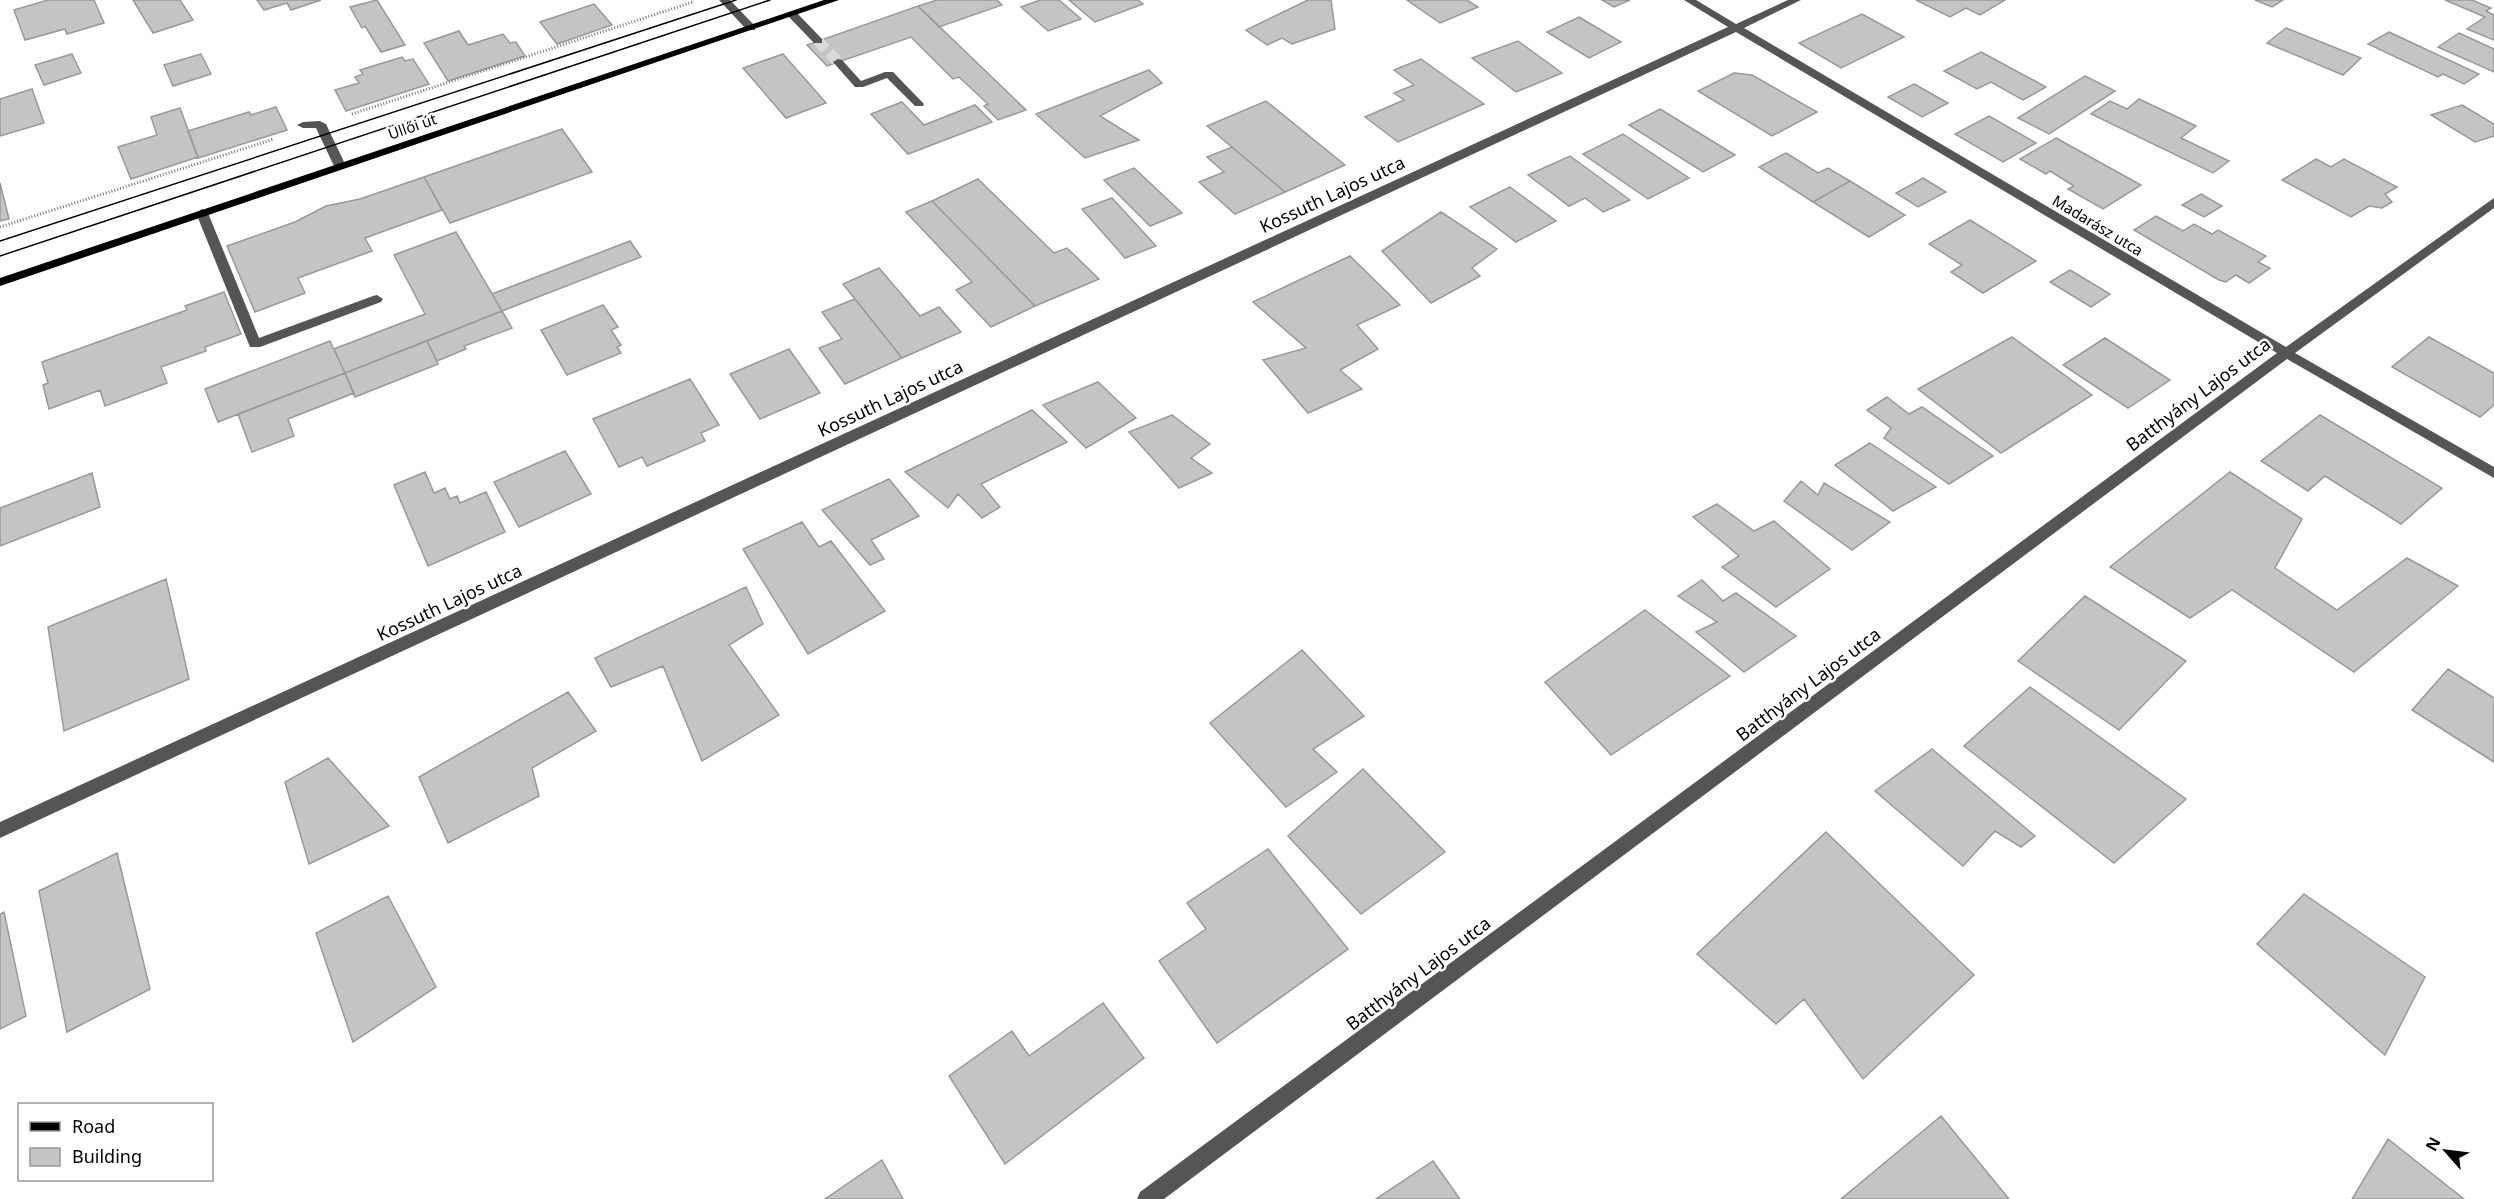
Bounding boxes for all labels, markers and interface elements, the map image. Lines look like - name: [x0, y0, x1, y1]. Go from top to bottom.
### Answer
- street label: Üllői út: [385, 108, 440, 144]
- street label: Kossuth Lajos utca: [1256, 150, 1408, 238]
- street label: Madarász utca: [2049, 190, 2147, 260]
- street label: Batthyány Lajos utca: [2121, 332, 2275, 456]
- street label: Kossuth Lajos utca: [814, 354, 966, 442]
- street label: Kossuth Lajos utca: [373, 558, 525, 646]
- street label: Batthyány Lajos utca: [1731, 622, 1885, 746]
- street label: Batthyány Lajos utca: [1341, 911, 1495, 1035]
- legend: [18, 1103, 213, 1181]
- text: Road: [72, 1114, 115, 1138]
- north arrow: [2416, 1121, 2476, 1181]
- text: N: [2420, 1133, 2446, 1155]
- text: Building: [72, 1144, 142, 1168]

